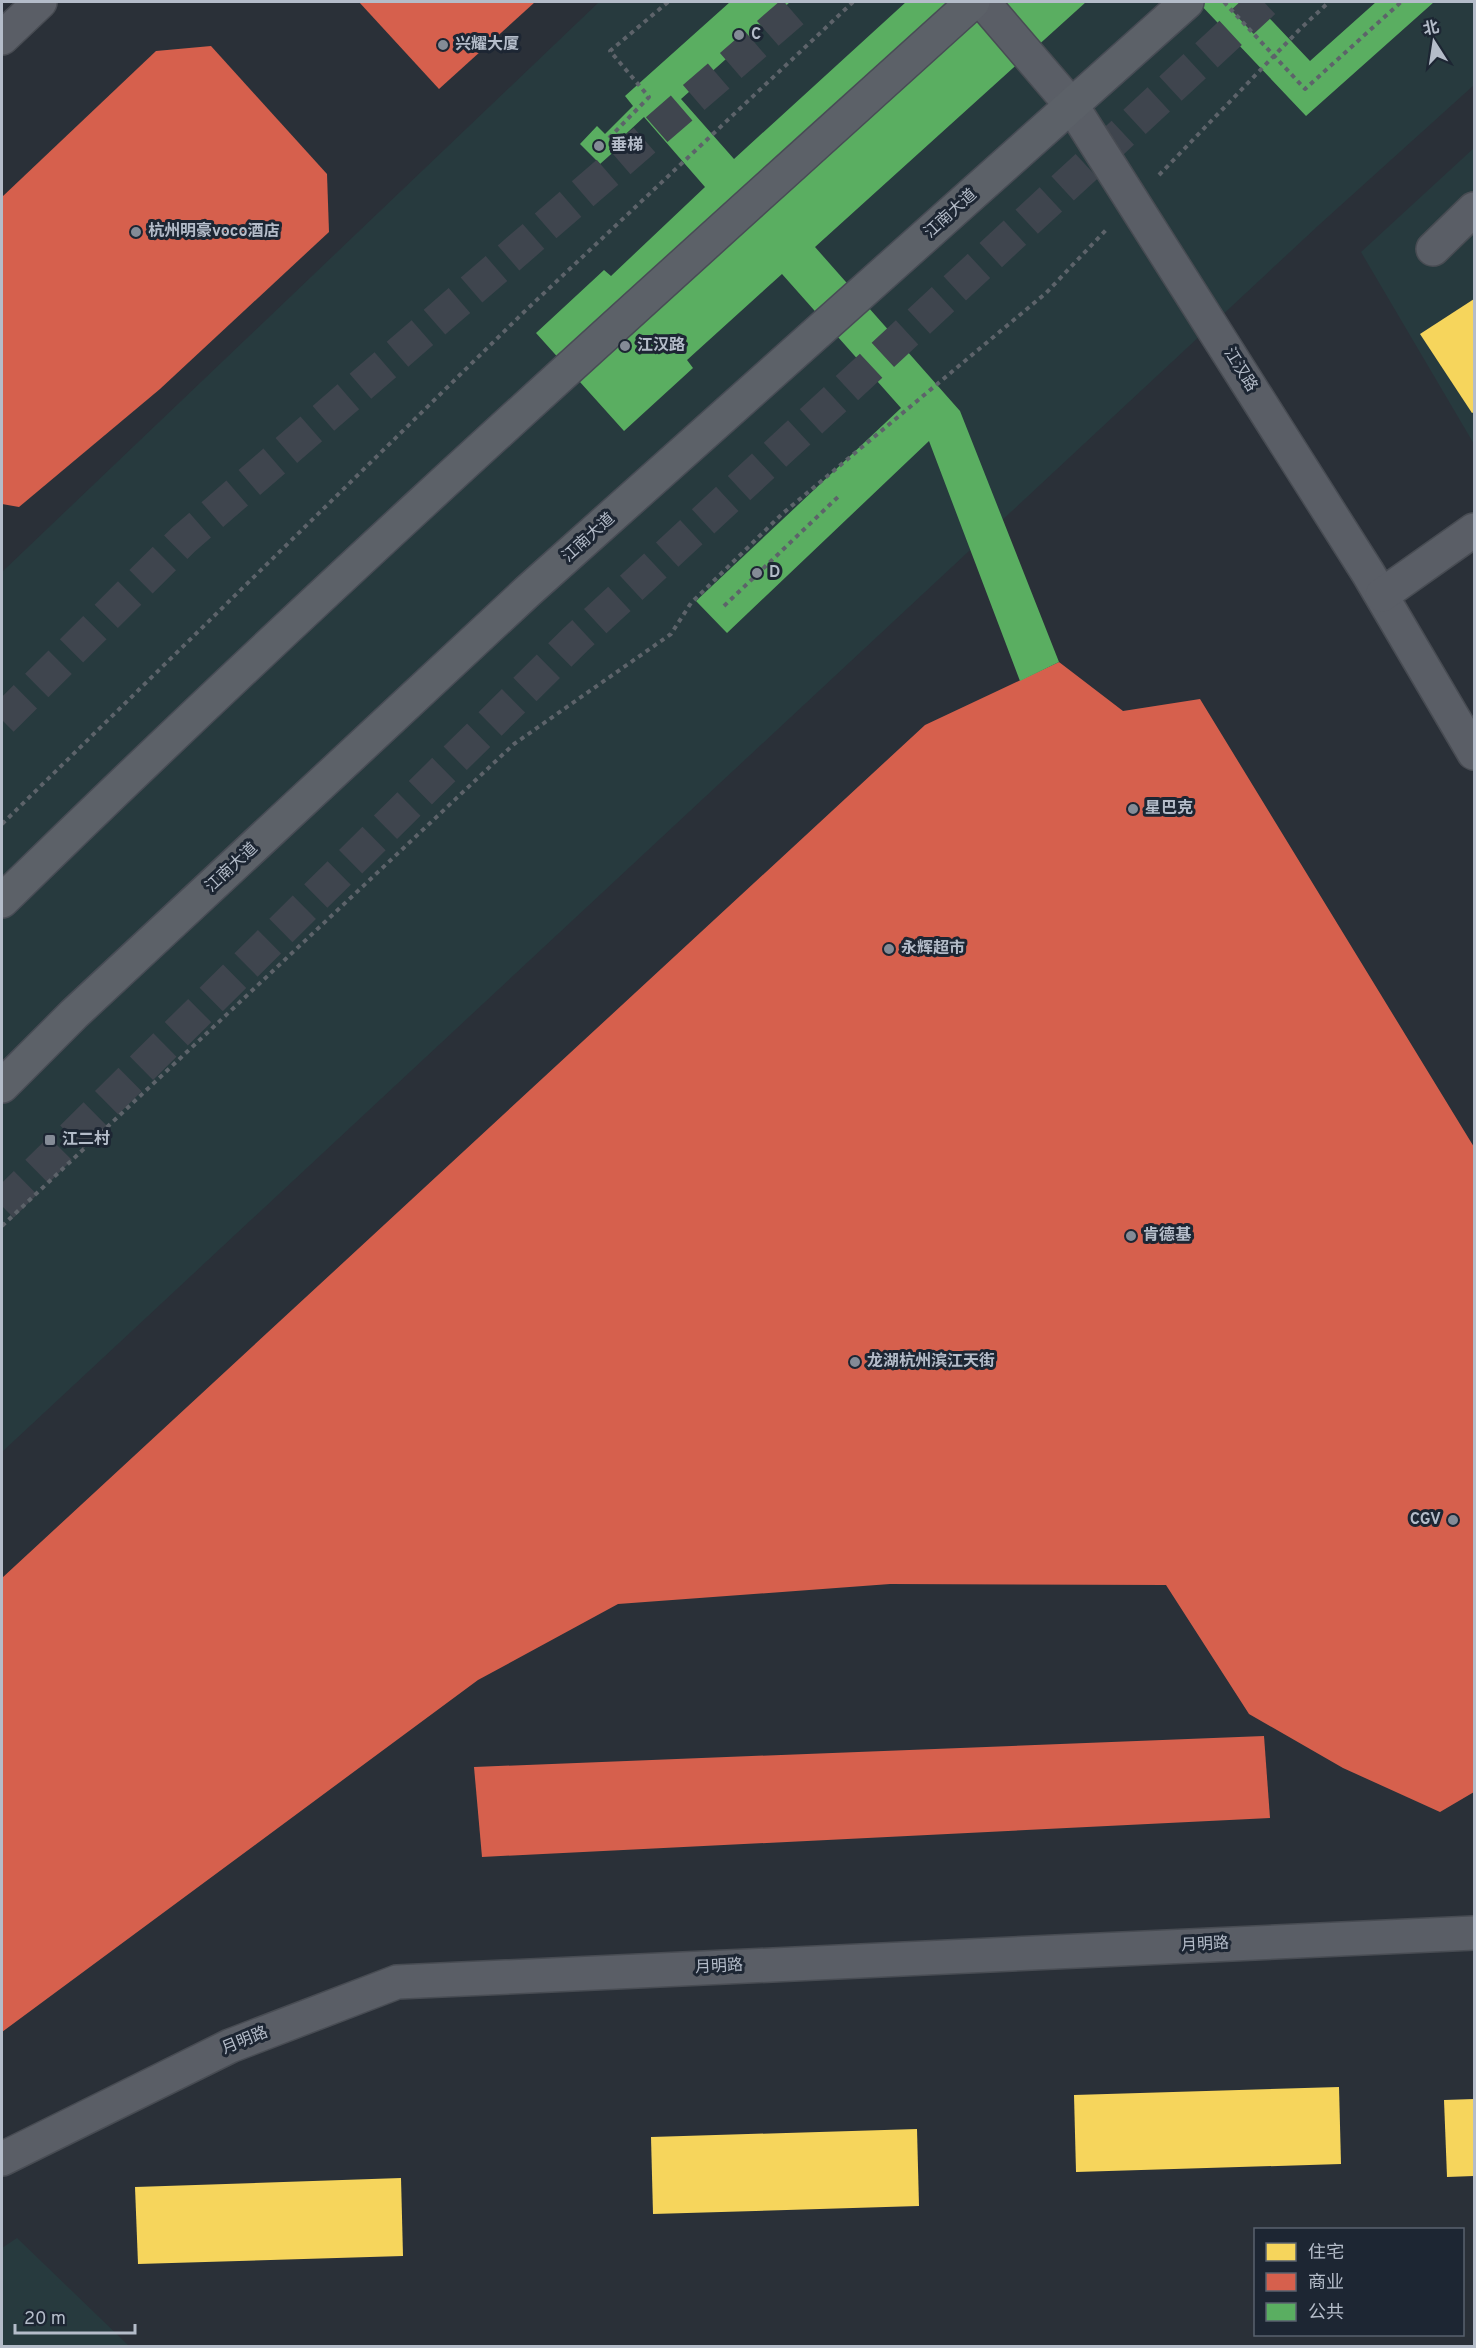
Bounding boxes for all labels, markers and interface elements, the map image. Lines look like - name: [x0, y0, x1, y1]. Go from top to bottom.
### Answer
- north arrow: [1404, 12, 1464, 72]
- text: 北: [1421, 18, 1441, 41]
- place label: C: [751, 25, 761, 45]
- marker: C: [732, 28, 746, 42]
- place label: 兴耀大厦: [455, 35, 519, 55]
- marker: 兴耀大厦: [436, 38, 450, 52]
- place label: 垂梯: [611, 136, 643, 156]
- marker: 垂梯: [592, 139, 606, 153]
- street label: 江南大道: [921, 185, 981, 243]
- place label: 杭州明豪voco酒店: [148, 221, 280, 242]
- marker: 杭州明豪voco酒店: [129, 225, 143, 239]
- place label: 江汉路: [637, 336, 685, 356]
- marker: 江汉路: [618, 339, 632, 353]
- street label: 江汉路: [1219, 344, 1261, 396]
- street label: 江南大道: [559, 509, 619, 567]
- place label: D: [769, 563, 780, 583]
- marker: D: [750, 566, 764, 580]
- place label: 星巴克: [1145, 799, 1193, 819]
- marker: 星巴克: [1126, 802, 1140, 816]
- street label: 江南大道: [202, 839, 262, 897]
- place label: 永辉超市: [901, 939, 965, 959]
- marker: 永辉超市: [882, 942, 896, 956]
- place label: 江二村: [62, 1129, 110, 1150]
- marker: 江二村: [43, 1133, 57, 1147]
- place label: 肯德基: [1143, 1225, 1192, 1246]
- marker: 肯德基: [1124, 1229, 1138, 1243]
- place label: 龙湖杭州滨江天街: [867, 1351, 995, 1372]
- marker: 龙湖杭州滨江天街: [848, 1355, 862, 1369]
- place label: CGV: [1410, 1510, 1441, 1530]
- marker: CGV: [1446, 1513, 1460, 1527]
- street label: 月明路: [1181, 1934, 1229, 1956]
- street label: 月明路: [695, 1956, 743, 1978]
- street label: 月明路: [219, 2023, 271, 2059]
- legend: [1254, 2228, 1464, 2336]
- text: 住宅: [1308, 2242, 1344, 2265]
- text: 商业: [1308, 2272, 1344, 2295]
- scale bar: [15, 2297, 135, 2335]
- text: 公共: [1308, 2302, 1344, 2325]
- text: 20 m: [24, 2308, 66, 2331]

